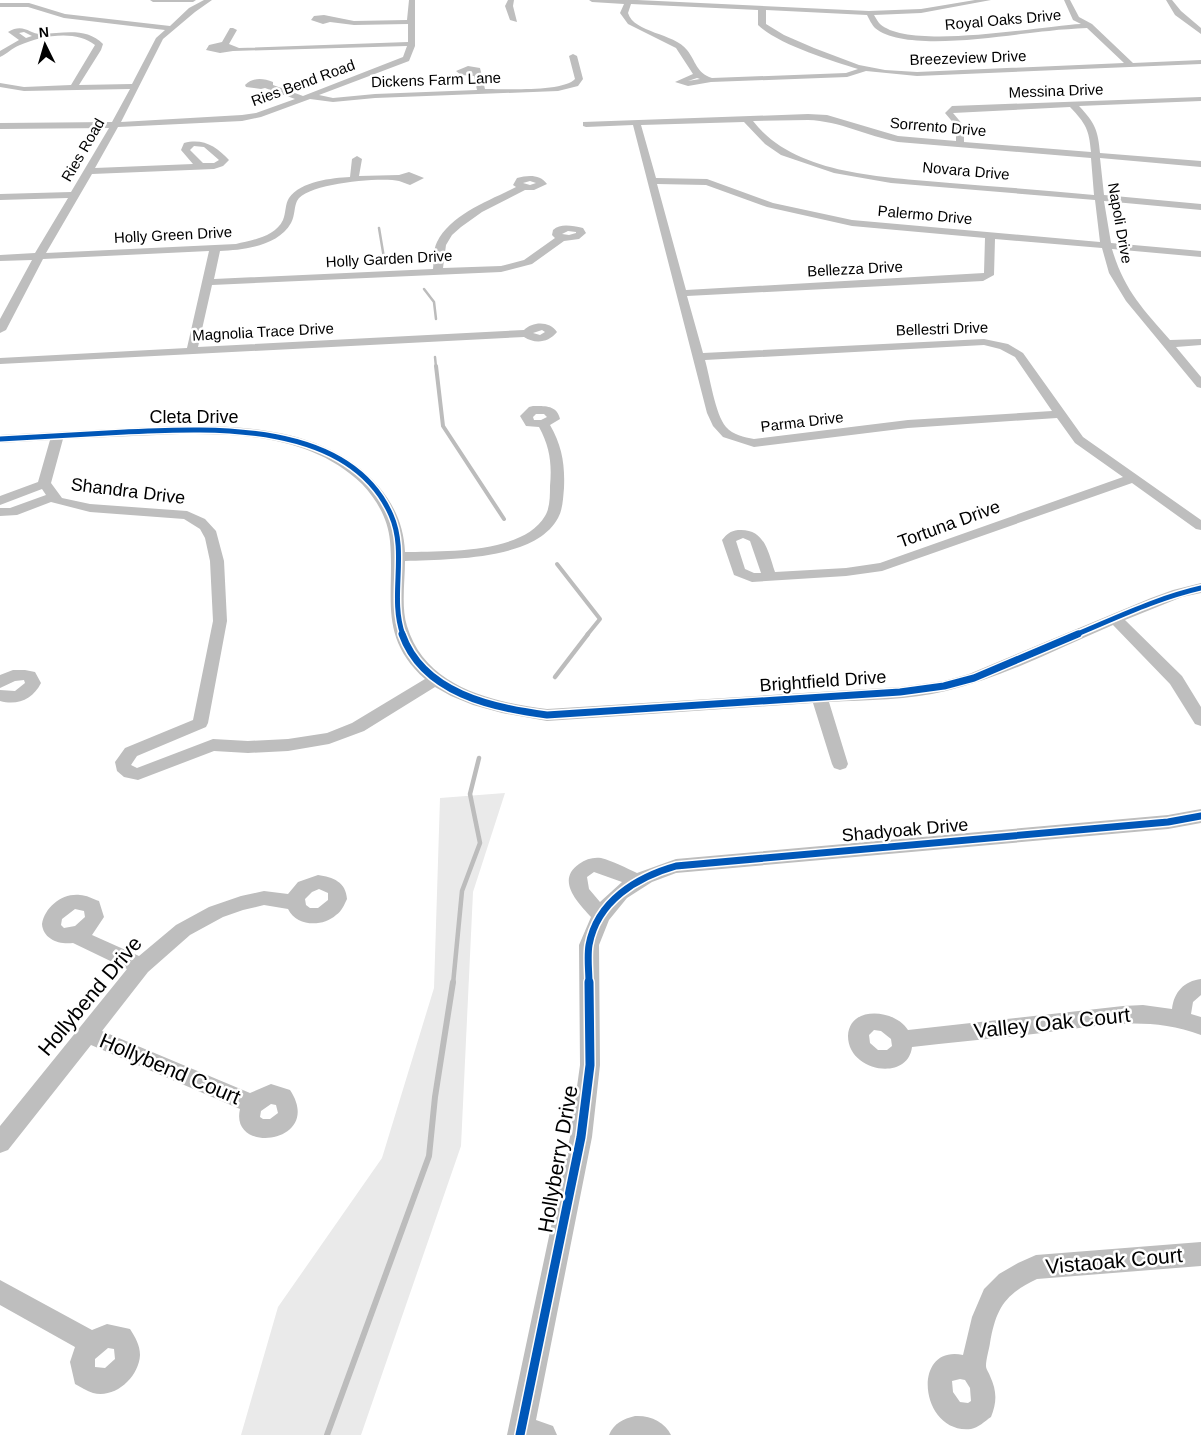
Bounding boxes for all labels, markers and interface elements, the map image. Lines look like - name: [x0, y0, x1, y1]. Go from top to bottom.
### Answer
- street label: Royal Oaks Drive: [944, 6, 1062, 33]
- north arrow: [20, 20, 70, 70]
- text: N: [38, 24, 50, 40]
- street label: Breezeview Drive: [909, 47, 1027, 68]
- street label: Ries Bend Road: [249, 56, 357, 109]
- street label: Dickens Farm Lane: [371, 69, 501, 90]
- street label: Messina Drive: [1008, 80, 1104, 101]
- street label: Sorrento Drive: [889, 114, 987, 139]
- street label: Ries Road: [58, 115, 107, 184]
- street label: Novara Drive: [922, 158, 1010, 183]
- street label: Napoli Drive: [1105, 181, 1136, 265]
- street label: Palermo Drive: [877, 202, 973, 227]
- street label: Holly Green Drive: [113, 223, 233, 246]
- street label: Holly Garden Drive: [325, 247, 453, 270]
- street label: Bellezza Drive: [807, 258, 903, 279]
- street label: Bellestri Drive: [895, 318, 989, 339]
- street label: Magnolia Trace Drive: [192, 319, 334, 344]
- street label: Cleta Drive: [149, 407, 239, 427]
- street label: Parma Drive: [760, 408, 844, 435]
- street label: Shandra Drive: [70, 474, 186, 508]
- street label: Tortuna Drive: [895, 496, 1003, 552]
- street label: Brightfield Drive: [759, 667, 887, 695]
- street label: Shadyoak Drive: [841, 815, 969, 845]
- street label: Hollybend Drive: [33, 932, 146, 1060]
- street label: Valley Oak Court: [973, 1003, 1131, 1042]
- street label: Hollybend Court: [96, 1029, 244, 1109]
- street label: Hollyberry Drive: [533, 1083, 582, 1234]
- street label: Vistaoak Court: [1045, 1243, 1184, 1278]

